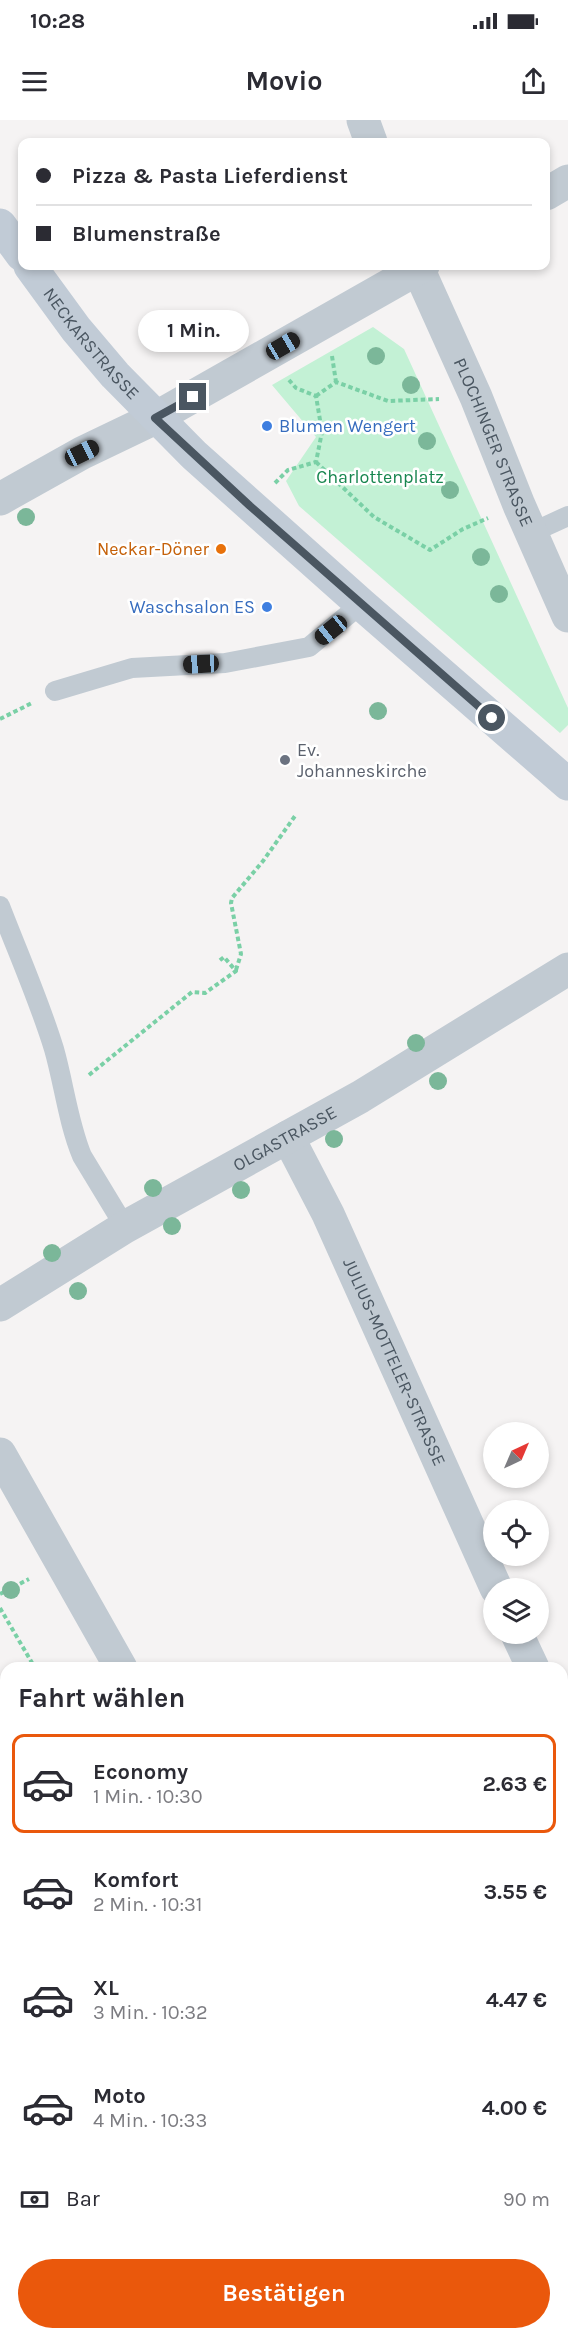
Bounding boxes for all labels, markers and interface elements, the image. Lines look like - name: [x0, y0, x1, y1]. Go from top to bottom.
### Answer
- text: 10:28: [30, 8, 85, 34]
- icon: menu: [18, 65, 51, 98]
- text: Movio: [245, 65, 323, 97]
- icon: share: [517, 65, 550, 98]
- text: Pizza & Pasta Lieferdienst: [72, 163, 348, 189]
- text: Blumenstraße: [72, 221, 221, 247]
- street label: NECKARSTRASSE: [39, 283, 144, 404]
- callout: 1 Min.: [138, 310, 248, 352]
- text: 1 Min.: [167, 319, 220, 342]
- car: [263, 329, 303, 363]
- street label: PLOCHINGER STRASSE: [449, 354, 538, 530]
- route end: [179, 383, 206, 410]
- place label: Blumen Wengert: [279, 415, 416, 437]
- marker: Blumen Wengert: [260, 419, 274, 433]
- car: [62, 437, 102, 469]
- park label: Charlottenplatz: [316, 466, 444, 488]
- place label: Neckar-Döner: [97, 538, 209, 560]
- marker: Neckar-Döner: [214, 542, 228, 556]
- place label: Waschsalon ES: [130, 596, 255, 618]
- marker: Waschsalon ES: [260, 600, 274, 614]
- car: [311, 612, 351, 648]
- car: [183, 654, 219, 674]
- route start: [478, 704, 505, 731]
- place label: Ev. Johanneskirche: [297, 739, 427, 782]
- marker: Ev. Johanneskirche: [278, 753, 292, 767]
- street label: OLGASTRASSE: [229, 1101, 341, 1176]
- street label: JULIUS-MOTTELER-STRASSE: [338, 1255, 451, 1469]
- north arrow: [483, 1422, 549, 1488]
- map controls: [483, 1422, 549, 1644]
- button: locate: [483, 1500, 549, 1566]
- button: layers: [483, 1578, 549, 1644]
- text: Fahrt wählen: [18, 1682, 185, 1714]
- icon: car: [21, 1757, 75, 1811]
- text: Economy: [93, 1759, 188, 1785]
- text: 2.63 €: [482, 1771, 547, 1797]
- text: 1 Min. · 10:30: [93, 1785, 203, 1808]
- icon: car: [21, 1865, 75, 1919]
- text: Komfort: [93, 1867, 179, 1893]
- text: 3.55 €: [483, 1879, 547, 1905]
- text: 2 Min. · 10:31: [93, 1893, 202, 1916]
- icon: car: [21, 1973, 75, 2027]
- text: XL: [93, 1975, 119, 2001]
- text: 4.47 €: [486, 1987, 547, 2013]
- text: 3 Min. · 10:32: [93, 2001, 208, 2024]
- icon: car: [21, 2081, 75, 2135]
- text: Moto: [93, 2083, 146, 2109]
- text: 4.00 €: [482, 2095, 547, 2121]
- text: 4 Min. · 10:33: [93, 2109, 207, 2132]
- icon: cash: [18, 2183, 51, 2216]
- text: Bar: [66, 2186, 100, 2212]
- text: 90 m: [503, 2188, 550, 2211]
- button: Bestätigen: [18, 2259, 550, 2328]

